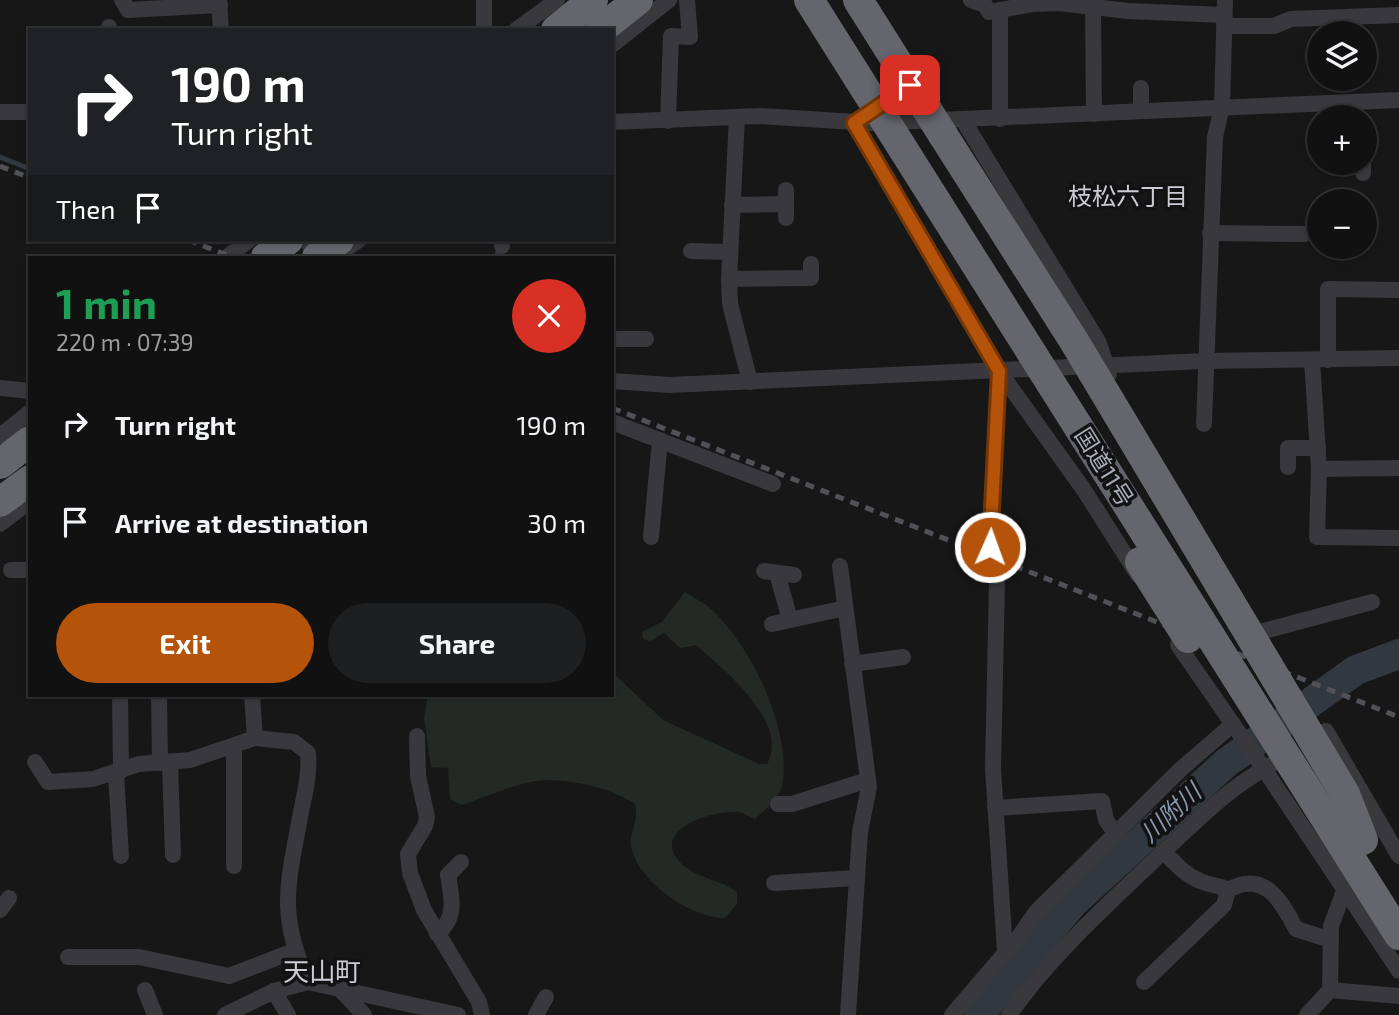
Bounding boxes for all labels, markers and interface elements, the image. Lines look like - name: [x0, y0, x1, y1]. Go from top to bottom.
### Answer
- map controls: [1307, 21, 1377, 259]
- button: layers: [1307, 21, 1377, 91]
- text: 190 m: [171, 53, 306, 112]
- pin: [880, 55, 940, 115]
- icon: right: [56, 56, 147, 147]
- icon: arrive: [891, 66, 929, 104]
- button: +: [1307, 105, 1377, 175]
- text: Turn right: [171, 113, 313, 151]
- district label: 枝松六丁目: [1068, 181, 1188, 210]
- icon: arrive: [129, 189, 167, 227]
- button: −: [1307, 189, 1377, 259]
- text: Then: [56, 193, 115, 224]
- text: 1 min: [56, 277, 157, 327]
- button: close: [512, 279, 586, 353]
- text: 220 m · 07:39: [56, 328, 194, 356]
- icon: right: [56, 405, 94, 443]
- text: Turn right: [115, 409, 236, 440]
- text: 190 m: [517, 409, 586, 440]
- street label: 国道11号: [1070, 422, 1140, 511]
- icon: arrive: [56, 503, 94, 541]
- text: Arrive at destination: [115, 507, 368, 538]
- text: 30 m: [527, 507, 586, 538]
- position arrow: [953, 510, 1027, 584]
- button: Exit: [56, 603, 314, 683]
- button: Share: [328, 603, 586, 683]
- water label: 川附川: [1134, 775, 1208, 847]
- district label: 天山町: [283, 955, 361, 986]

